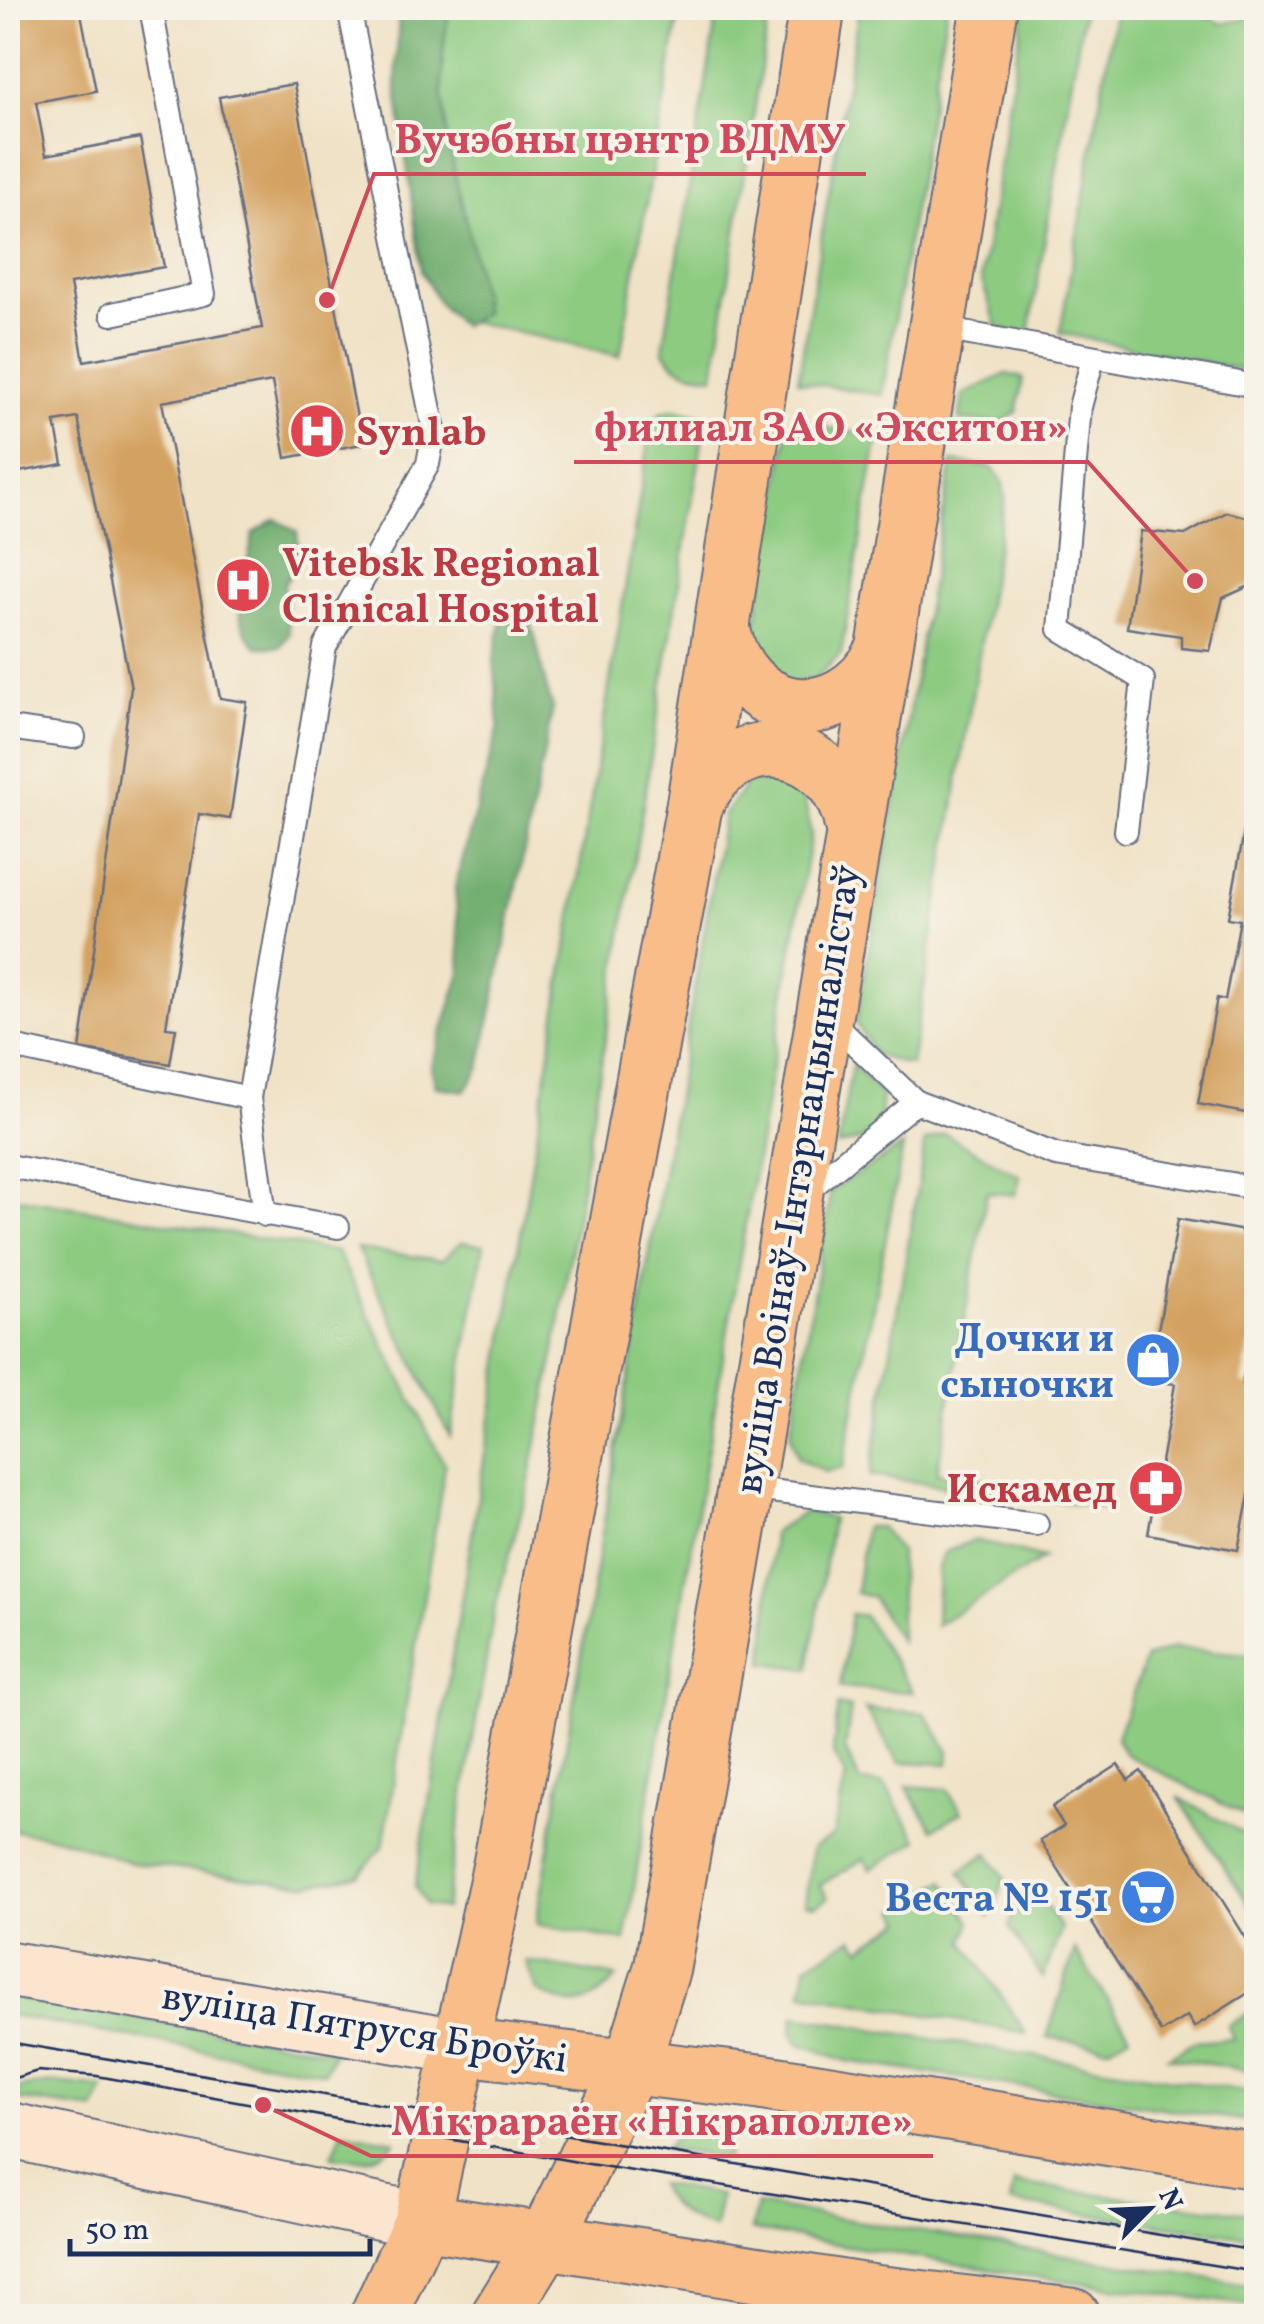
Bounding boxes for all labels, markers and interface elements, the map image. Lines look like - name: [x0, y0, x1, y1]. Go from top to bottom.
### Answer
- callout: Вучэбны цэнтр ВДМУ: [374, 102, 866, 174]
- text: Вучэбны цэнтр ВДМУ: [394, 113, 846, 172]
- callout: филиал ЗАО «Экситон»: [574, 390, 1088, 462]
- hospital icon: Synlab: [287, 401, 347, 461]
- text: филиал ЗАО «Экситон»: [594, 401, 1068, 460]
- place label: Synlab: [356, 407, 487, 463]
- place label: Vitebsk Regional Clinical Hospital: [282, 538, 600, 640]
- hospital icon: Vitebsk Regional Clinical Hospital: [213, 555, 273, 615]
- street label: вуліца Воінаў-Інтэрнацыяналістаў: [723, 861, 877, 1498]
- place label: Дочки и сыночки: [940, 1313, 1114, 1415]
- shop icon: Дочки и сыночки: [1123, 1330, 1183, 1390]
- pharmacy icon: Искамед: [1126, 1458, 1186, 1518]
- place label: Искамед: [946, 1464, 1117, 1520]
- supermarket icon: Веста № 151: [1118, 1867, 1178, 1927]
- place label: Веста № 151: [885, 1873, 1109, 1929]
- street label: вуліца Пятруся Броўкі: [158, 1970, 571, 2090]
- callout: Мікрараён «Нікраполле»: [371, 2084, 933, 2156]
- text: Мікрараён «Нікраполле»: [391, 2095, 913, 2154]
- north arrow: [1099, 2159, 1199, 2259]
- text: N: [1148, 2183, 1192, 2217]
- scale bar: [70, 2194, 370, 2256]
- text: 50 m: [85, 2210, 149, 2252]

